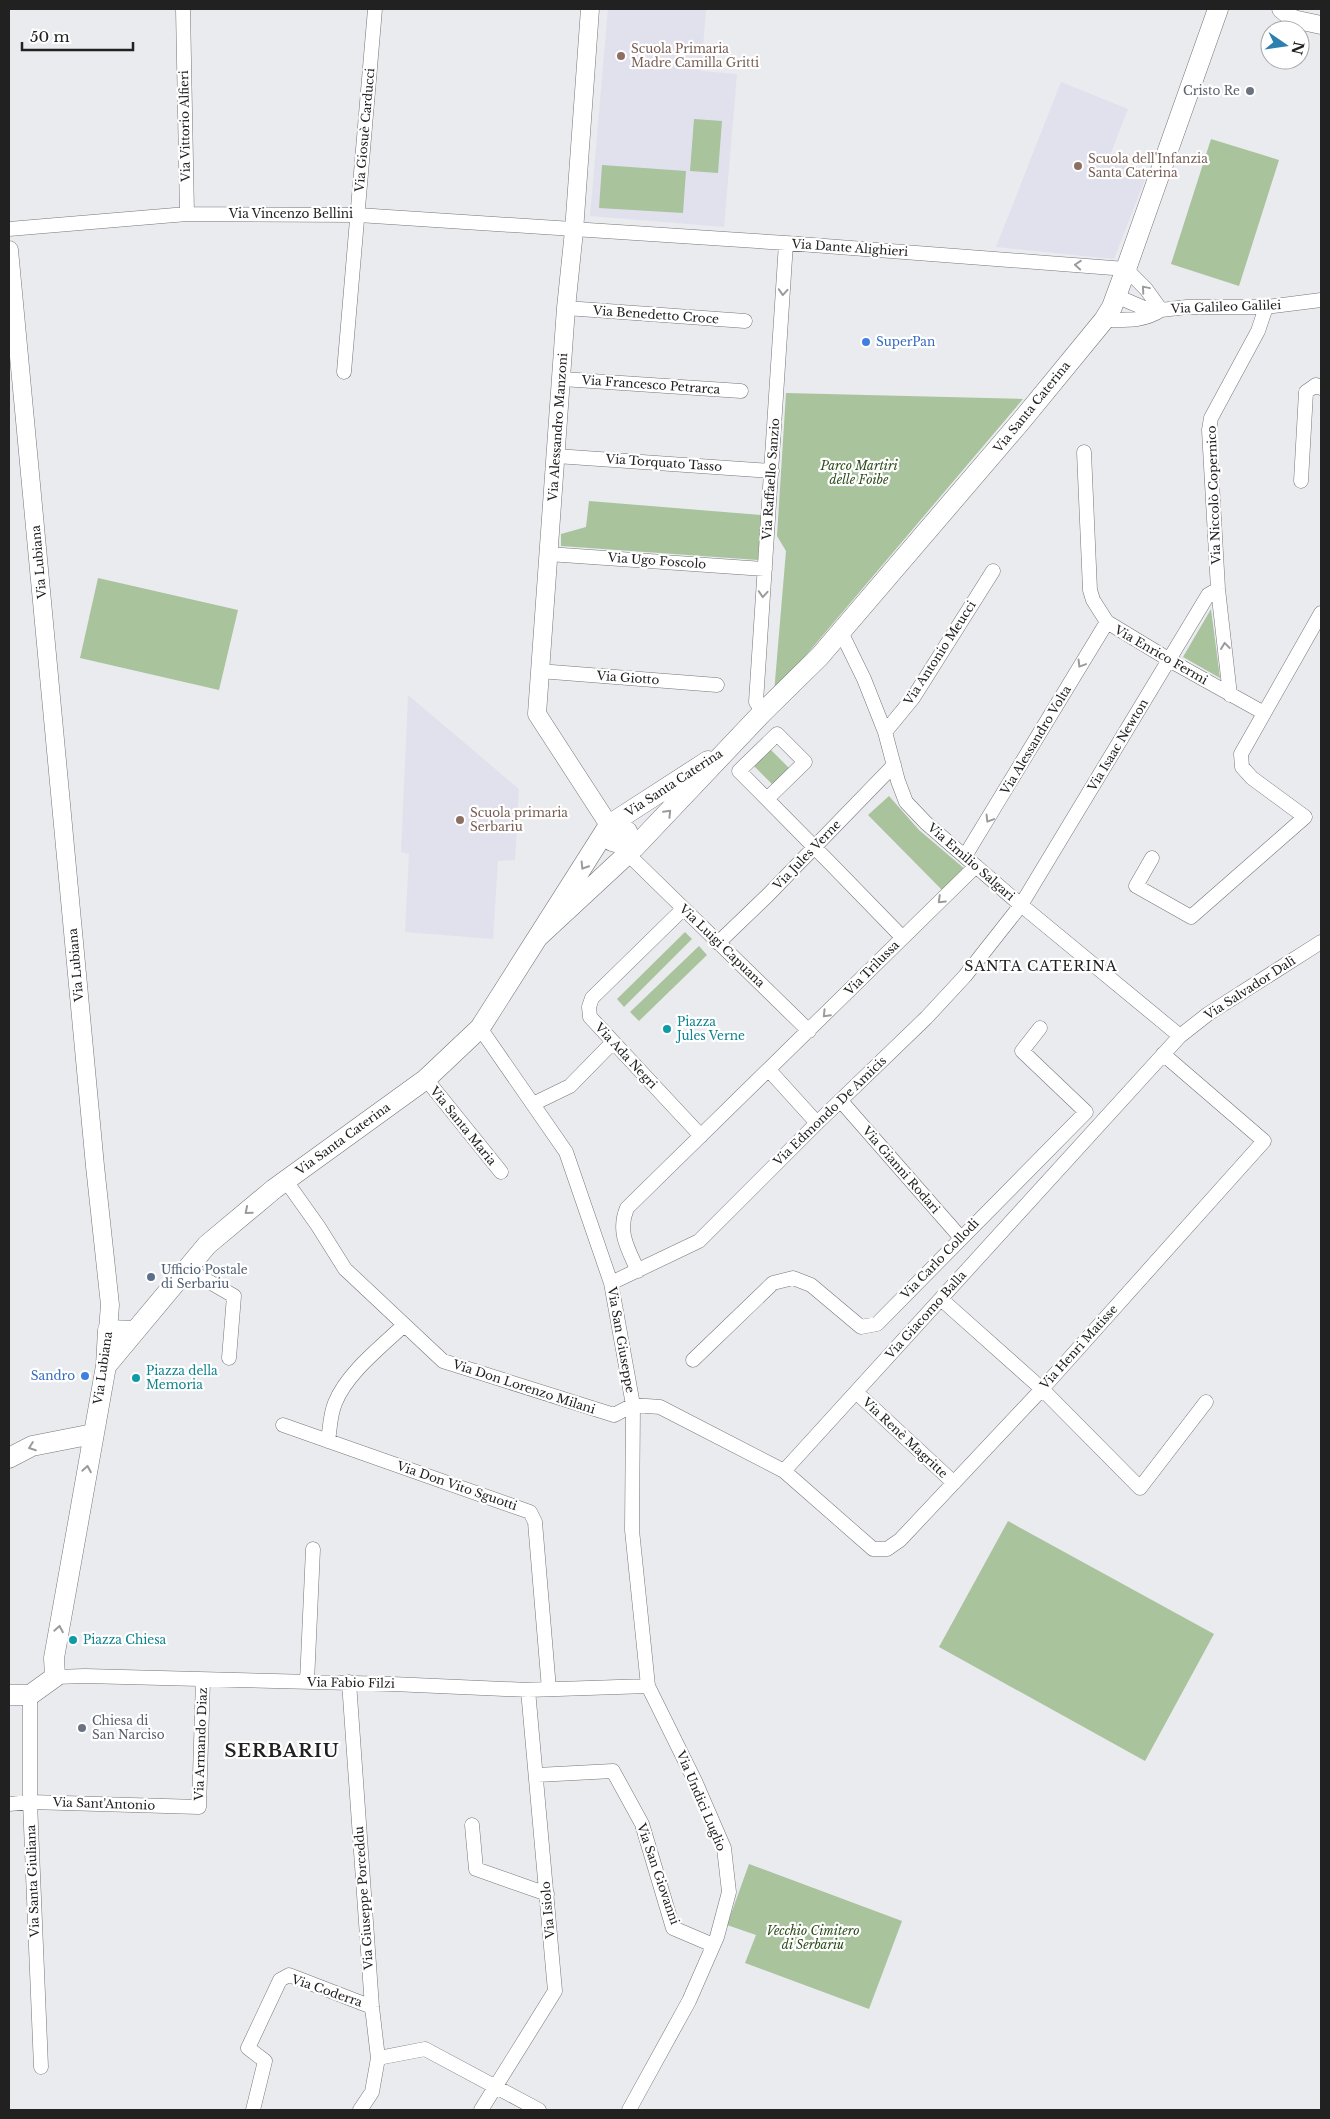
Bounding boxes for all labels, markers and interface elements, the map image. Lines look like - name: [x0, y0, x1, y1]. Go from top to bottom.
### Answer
- scale bar: [22, 20, 134, 52]
- north arrow: [1260, 20, 1310, 70]
- text: 50 m: [30, 27, 70, 46]
- text: N: [1287, 39, 1308, 56]
- place label: Scuola Primaria Madre Camilla Gritti: [631, 41, 759, 70]
- marker: Scuola Primaria Madre Camilla Gritti: [615, 50, 627, 62]
- street label: Via Giosuè Carducci: [352, 67, 377, 194]
- street label: Via Vittorio Alfieri: [176, 70, 193, 183]
- place label: Cristo Re: [1183, 83, 1240, 98]
- marker: Cristo Re: [1244, 85, 1256, 97]
- place label: Scuola dell'Infanzia Santa Caterina: [1088, 151, 1208, 180]
- marker: Scuola dell'Infanzia Santa Caterina: [1072, 160, 1084, 172]
- street label: Via Vincenzo Bellini: [228, 206, 353, 221]
- street label: Via Dante Alighieri: [790, 236, 909, 259]
- one-way arrow: [1074, 260, 1082, 271]
- one-way arrow: [1142, 285, 1151, 294]
- one-way arrow: [778, 288, 789, 296]
- street label: Via Galileo Galilei: [1170, 297, 1281, 316]
- street label: Via Benedetto Croce: [592, 303, 720, 326]
- place label: SuperPan: [876, 334, 935, 349]
- marker: SuperPan: [860, 336, 872, 348]
- street label: Via Alessandro Manzoni: [545, 352, 570, 503]
- street label: Via Santa Caterina: [990, 358, 1073, 456]
- street label: Via Francesco Petrarca: [580, 372, 721, 397]
- street label: Via Raffaello Sanzio: [759, 417, 782, 541]
- street label: Via Niccolò Copernico: [1204, 425, 1223, 566]
- street label: Via Torquato Tasso: [604, 451, 723, 474]
- park label: Parco Martiri delle Foibe: [819, 458, 898, 487]
- street label: Via Lubiana: [28, 524, 49, 600]
- street label: Via Ugo Foscolo: [606, 550, 707, 571]
- one-way arrow: [758, 590, 769, 598]
- street label: Via Antonio Meucci: [900, 598, 979, 708]
- street label: Via Enrico Fermi: [1111, 621, 1210, 687]
- one-way arrow: [1220, 642, 1231, 650]
- one-way arrow: [1078, 659, 1088, 668]
- street label: Via Giotto: [595, 668, 660, 687]
- street label: Via Alessandro Volta: [997, 682, 1074, 798]
- street label: Via Isaac Newton: [1084, 696, 1151, 794]
- street label: Via Santa Caterina: [621, 745, 725, 820]
- place label: Scuola primaria Serbariu: [470, 805, 568, 834]
- one-way arrow: [662, 809, 671, 818]
- one-way arrow: [985, 813, 995, 822]
- marker: Scuola primaria Serbariu: [454, 814, 466, 826]
- street label: Via Jules Verne: [769, 817, 844, 893]
- street label: Via Emilio Salgari: [924, 819, 1018, 903]
- one-way arrow: [580, 861, 590, 870]
- one-way arrow: [938, 894, 947, 903]
- street label: Via Luigi Capuana: [676, 900, 768, 991]
- street label: Via Lubiana: [65, 927, 86, 1003]
- street label: Via Trilussa: [841, 937, 902, 999]
- street label: Via Salvador Dalì: [1201, 953, 1298, 1023]
- district label: SANTA CATERINA: [964, 957, 1118, 975]
- one-way arrow: [823, 1008, 832, 1017]
- place label: Piazza Jules Verne: [675, 1014, 745, 1043]
- street label: Via Ada Negri: [591, 1019, 661, 1092]
- marker: Piazza Jules Verne: [661, 1023, 673, 1035]
- street label: Via Edmondo De Amicis: [769, 1053, 889, 1169]
- street label: Via Santa Maria: [427, 1083, 500, 1168]
- street label: Via Santa Caterina: [292, 1099, 393, 1178]
- street label: Via Gianni Rodari: [859, 1122, 943, 1216]
- one-way arrow: [244, 1206, 253, 1215]
- street label: Via Carlo Collodi: [897, 1215, 982, 1303]
- place label: Ufficio Postale di Serbariu: [161, 1262, 248, 1291]
- street label: Via Giacomo Balla: [881, 1267, 969, 1363]
- marker: Ufficio Postale di Serbariu: [145, 1271, 157, 1283]
- street label: Via San Giuseppe: [605, 1285, 638, 1394]
- street label: Via Henri Matisse: [1036, 1301, 1121, 1393]
- street label: Via Lubiana: [90, 1330, 115, 1406]
- street label: Via Don Lorenzo Milani: [450, 1356, 597, 1417]
- place label: Piazza della Memoria: [146, 1363, 218, 1392]
- place label: Sandro: [31, 1368, 75, 1383]
- marker: Sandro: [79, 1370, 91, 1382]
- marker: Piazza della Memoria: [130, 1372, 142, 1384]
- street label: Via Renè Magritte: [859, 1394, 951, 1481]
- one-way arrow: [29, 1441, 37, 1451]
- street label: Via Don Vito Sguotti: [394, 1458, 519, 1513]
- one-way arrow: [81, 1464, 91, 1473]
- one-way arrow: [54, 1624, 64, 1633]
- place label: Piazza Chiesa: [83, 1632, 167, 1647]
- marker: Piazza Chiesa: [67, 1634, 79, 1646]
- street label: Via Fabio Filzi: [306, 1674, 395, 1691]
- street label: Via Armando Diaz: [191, 1687, 210, 1802]
- place label: Chiesa di San Narciso: [92, 1713, 165, 1742]
- marker: Chiesa di San Narciso: [76, 1722, 88, 1734]
- district label: SERBARIU: [224, 1740, 340, 1762]
- street label: Via Undici Luglio: [673, 1747, 729, 1853]
- street label: Via Sant'Antonio: [52, 1794, 156, 1813]
- street label: Via San Giovanni: [634, 1820, 683, 1926]
- street label: Via Santa Giuliana: [23, 1824, 42, 1939]
- street label: Via Giuseppe Porceddu: [351, 1826, 376, 1971]
- street label: Via Isiolo: [538, 1881, 558, 1940]
- park label: Vecchio Cimitero di Serbariu: [767, 1923, 859, 1952]
- street label: Via Coderra: [289, 1971, 365, 2010]

